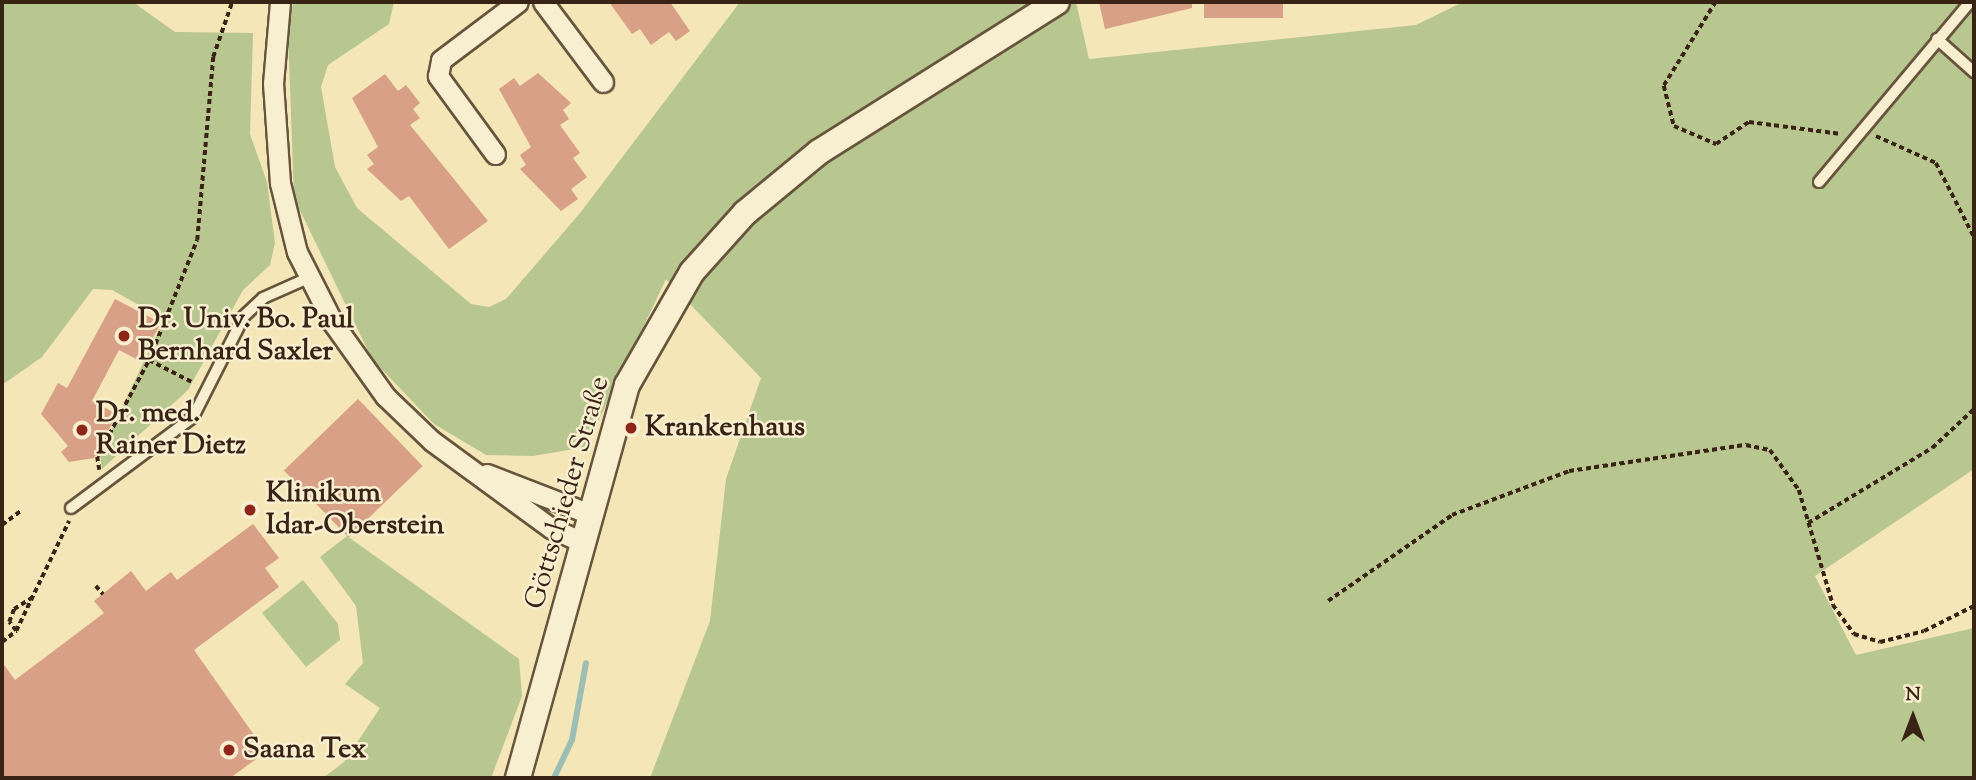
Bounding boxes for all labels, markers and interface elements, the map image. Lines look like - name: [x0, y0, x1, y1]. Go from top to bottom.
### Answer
- place label: Dr. Univ. Bo. Paul Bernhard Saxler: [138, 303, 354, 369]
- marker: Dr. Univ. Bo. Paul Bernhard Saxler: [116, 328, 132, 344]
- street label: Göttschieder Straße: [519, 373, 617, 613]
- place label: Dr. med. Rainer Dietz: [96, 397, 246, 463]
- place label: Krankenhaus: [645, 411, 805, 445]
- marker: Krankenhaus: [623, 420, 639, 436]
- marker: Dr. med. Rainer Dietz: [74, 422, 90, 438]
- place label: Klinikum Idar-Oberstein: [266, 477, 444, 543]
- marker: Klinikum Idar-Oberstein: [240, 500, 260, 520]
- north arrow: [1878, 682, 1948, 752]
- text: N: [1905, 682, 1921, 709]
- place label: Saana Tex: [243, 733, 366, 767]
- marker: Saana Tex: [221, 742, 237, 758]

